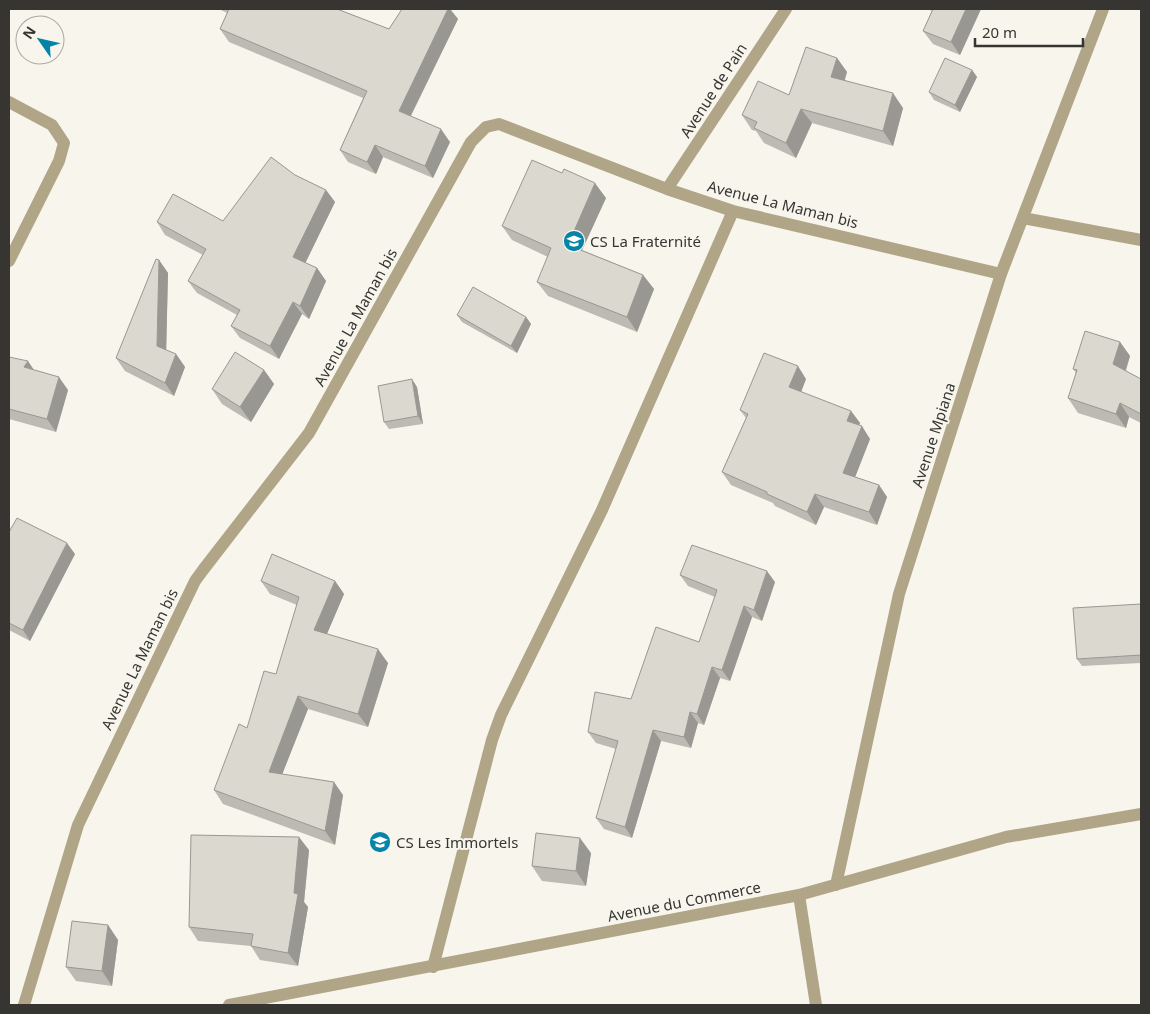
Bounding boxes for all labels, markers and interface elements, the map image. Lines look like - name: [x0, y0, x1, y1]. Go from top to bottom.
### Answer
- north arrow: [15, 15, 65, 65]
- scale bar: [975, 15, 1082, 47]
- text: N: [18, 22, 40, 42]
- text: 20 m: [982, 22, 1017, 42]
- street label: Avenue de Pain: [675, 39, 751, 141]
- street label: Avenue La Maman bis: [706, 176, 860, 232]
- school or university icon: CS La Fraternité: [562, 229, 586, 253]
- place label: CS La Fraternité: [590, 231, 701, 251]
- street label: Avenue La Maman bis: [309, 245, 401, 389]
- street label: Avenue Mpiana: [907, 380, 959, 490]
- street label: Avenue La Maman bis: [96, 585, 182, 733]
- school or university icon: CS Les Immortels: [368, 830, 392, 854]
- place label: CS Les Immortels: [396, 832, 518, 852]
- street label: Avenue du Commerce: [606, 876, 762, 926]

